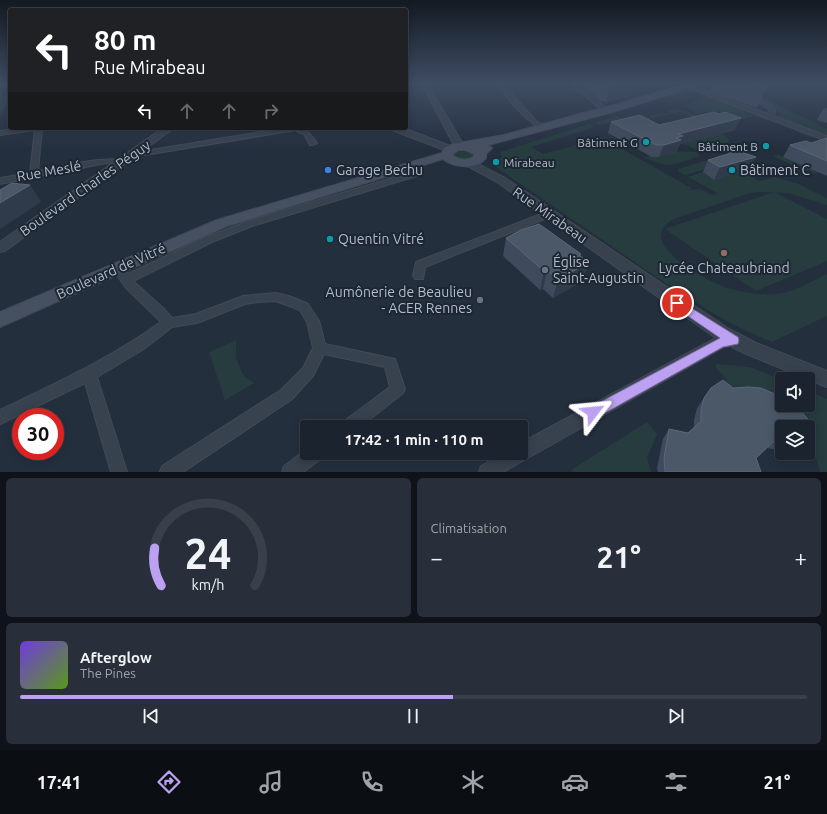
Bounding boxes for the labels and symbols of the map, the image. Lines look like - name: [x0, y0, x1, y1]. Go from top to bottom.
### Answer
- place label: Bâtiment G: [577, 136, 638, 149]
- street label: Boulevard Charles Péguy: [17, 137, 153, 239]
- marker: Bâtiment G: [641, 137, 651, 147]
- place label: Bâtiment B: [698, 140, 758, 153]
- marker: Bâtiment B: [761, 141, 771, 151]
- place label: Mirabeau: [504, 156, 555, 169]
- street label: Rue Meslé: [16, 157, 82, 185]
- marker: Mirabeau: [491, 157, 501, 167]
- place label: Garage Bechu: [336, 162, 423, 178]
- place label: Bâtiment C: [740, 162, 811, 178]
- marker: Garage Bechu: [323, 165, 333, 175]
- marker: Bâtiment C: [727, 165, 737, 175]
- street label: Rue Mirabeau: [510, 184, 590, 246]
- place label: Quentin Vitré: [338, 231, 424, 247]
- marker: Quentin Vitré: [325, 234, 335, 244]
- street label: Boulevard de Vitré: [54, 240, 168, 302]
- marker: Lycée Chateaubriand: [719, 248, 729, 258]
- place label: Église Saint-Augustin: [553, 253, 644, 286]
- place label: Lycée Chateaubriand: [658, 260, 790, 276]
- marker: Église Saint-Augustin: [540, 265, 550, 275]
- place label: Aumônerie de Beaulieu - ACER Rennes: [326, 284, 472, 316]
- pin: [660, 286, 694, 320]
- marker: Aumônerie de Beaulieu - ACER Rennes: [475, 295, 485, 305]
- position arrow: [572, 391, 614, 433]
- speed limit sign: 30: [12, 408, 64, 460]

